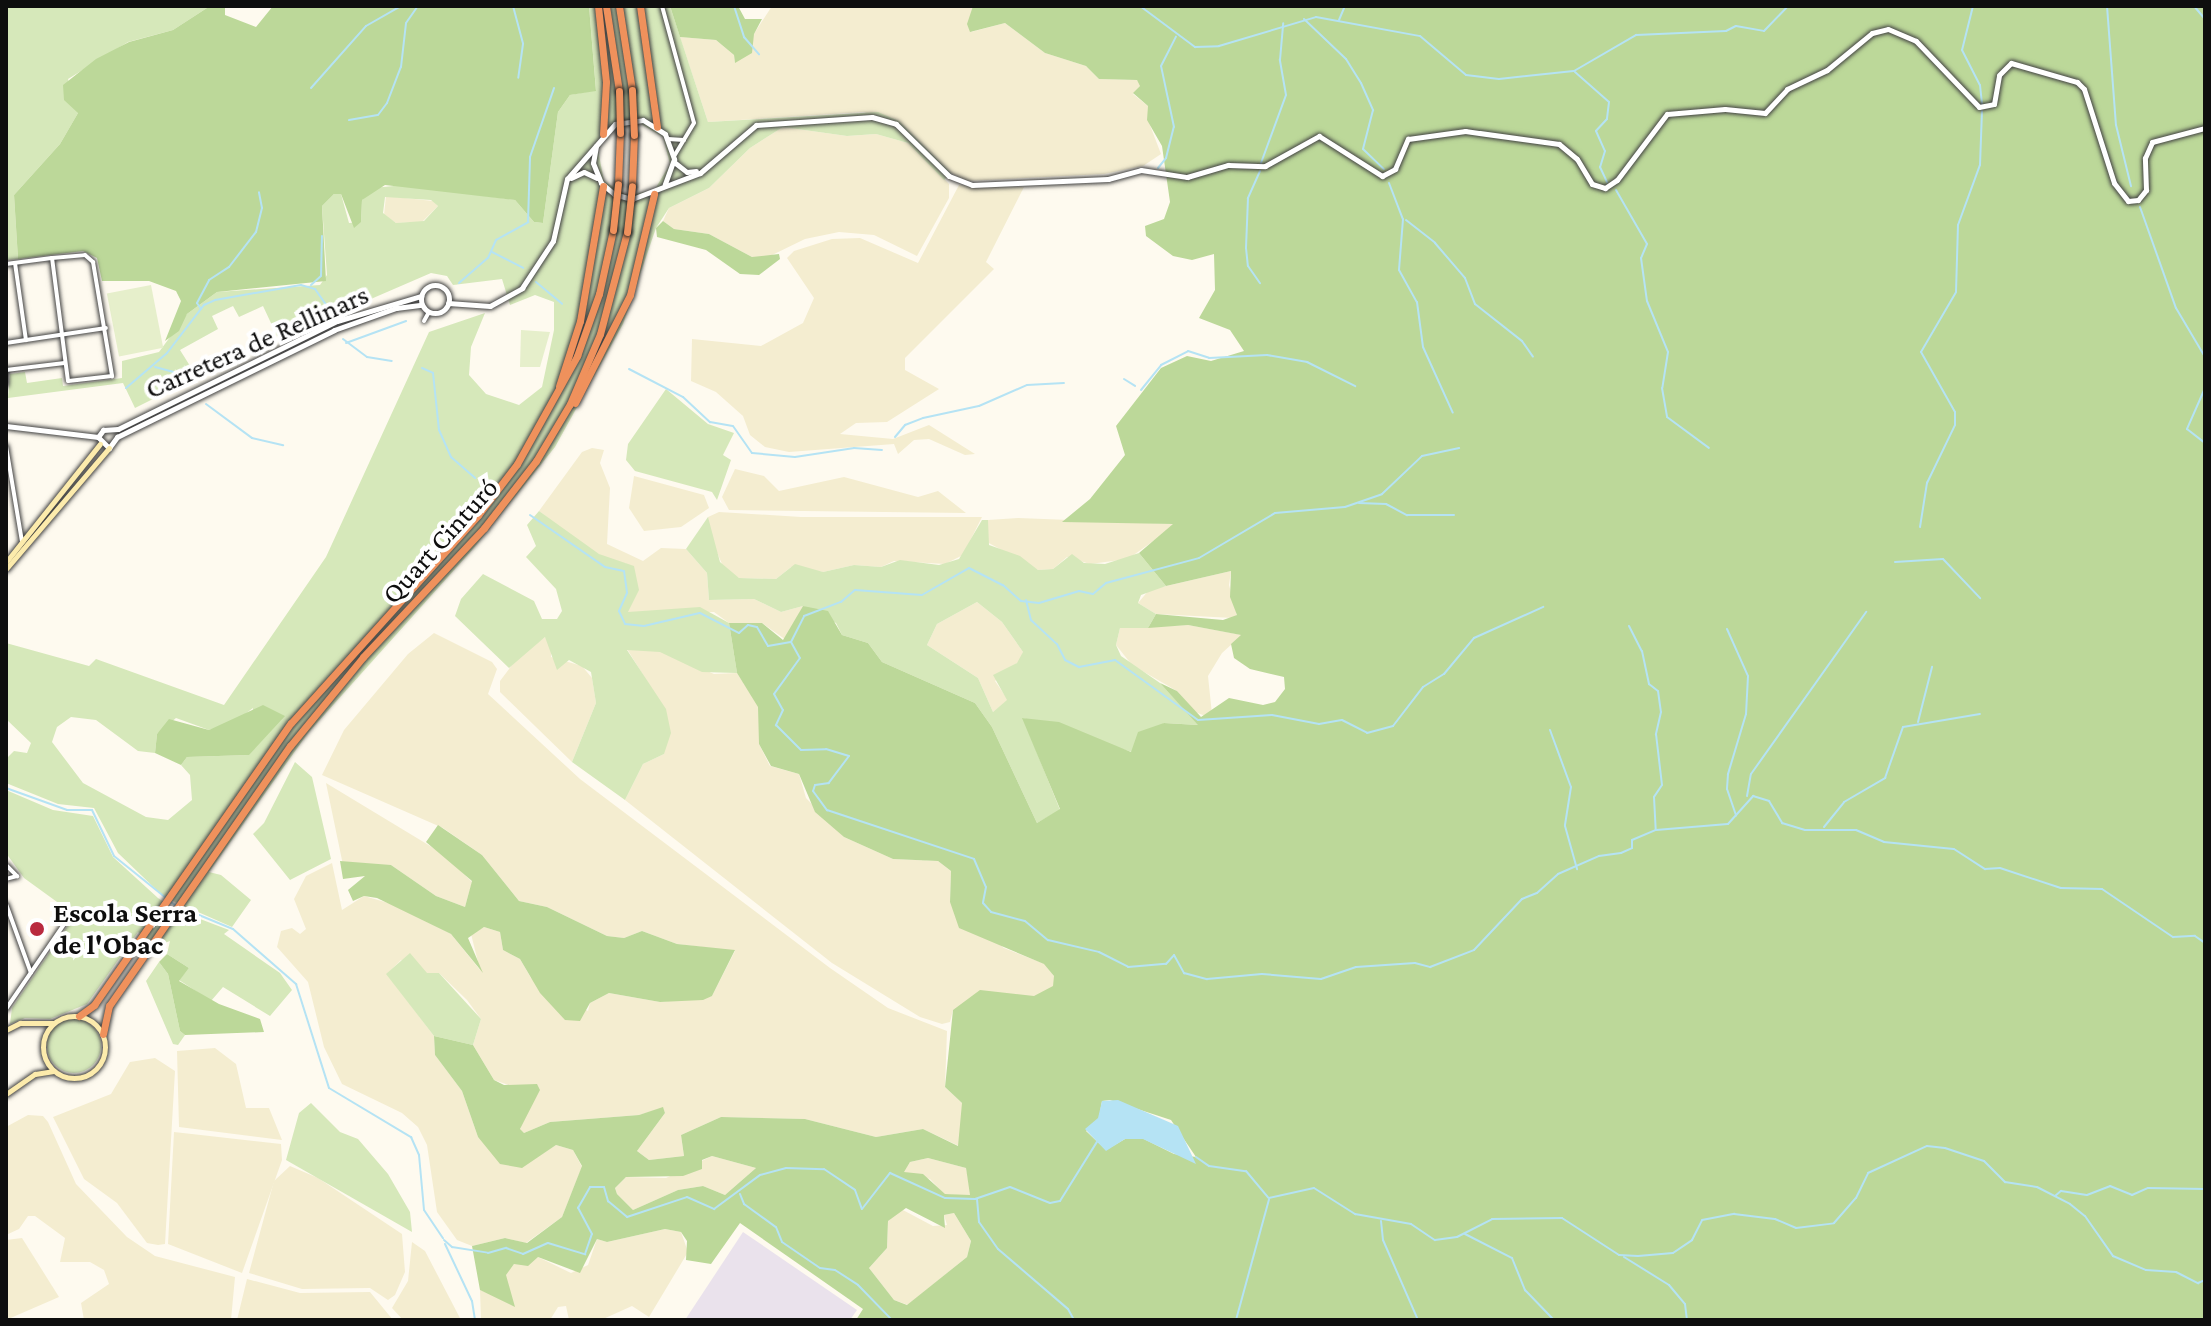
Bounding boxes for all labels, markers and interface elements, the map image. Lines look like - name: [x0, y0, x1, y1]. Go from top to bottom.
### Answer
- street label: Carretera de Rellinars: [140, 278, 374, 406]
- street label: Quart Cinturó: [375, 471, 505, 611]
- place label: Escola Serra de l'Obac: [53, 896, 197, 962]
- marker: Escola Serra de l'Obac: [28, 920, 46, 938]

